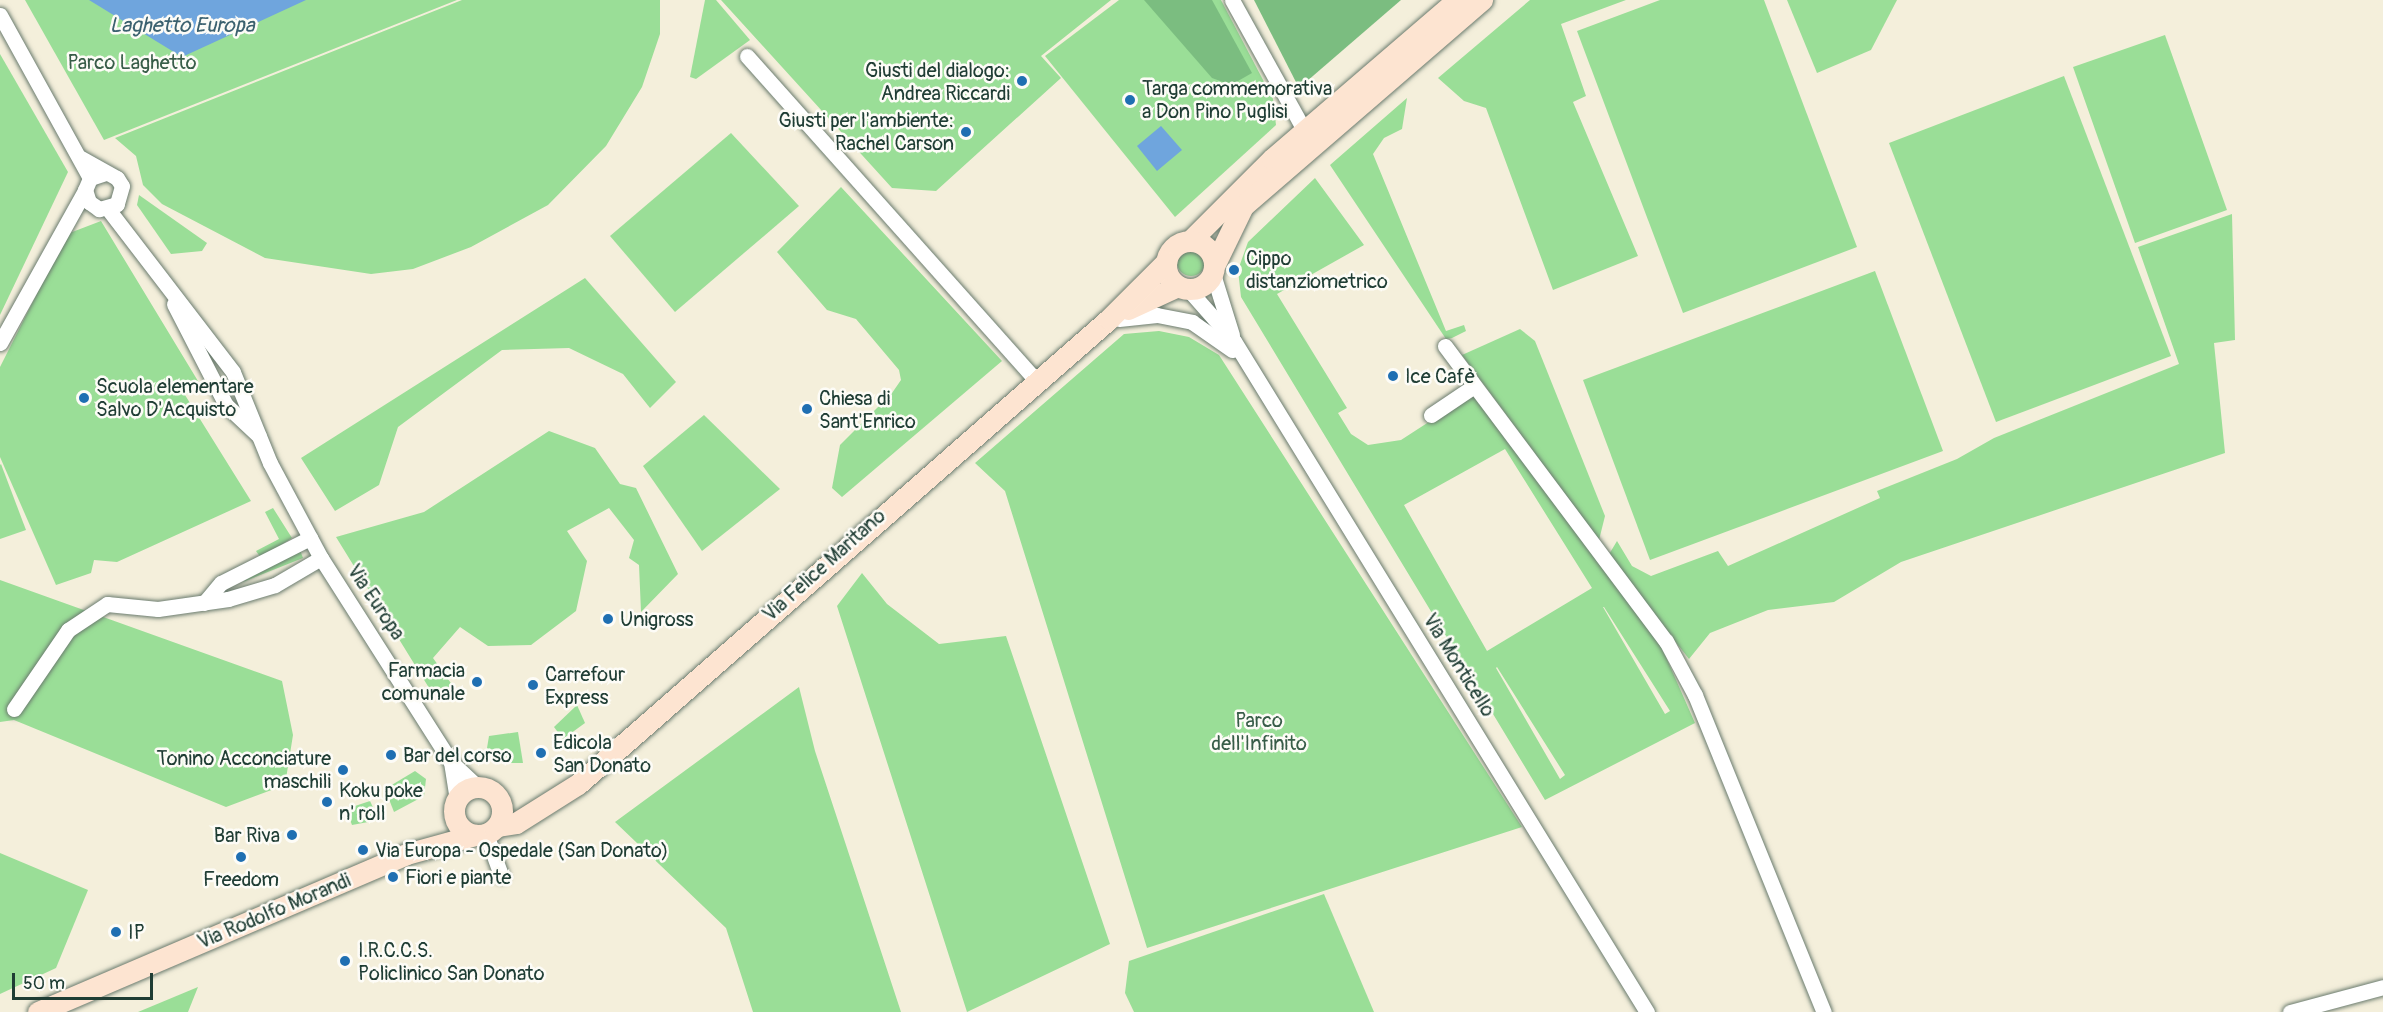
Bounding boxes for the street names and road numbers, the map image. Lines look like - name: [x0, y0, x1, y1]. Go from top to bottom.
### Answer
- street label: Via Felice Maritano: [758, 504, 890, 626]
- street label: Via Europa: [342, 560, 410, 644]
- street label: Via Monticello: [1418, 609, 1500, 721]
- street label: Via Rodolfo Morandi: [194, 868, 354, 954]

